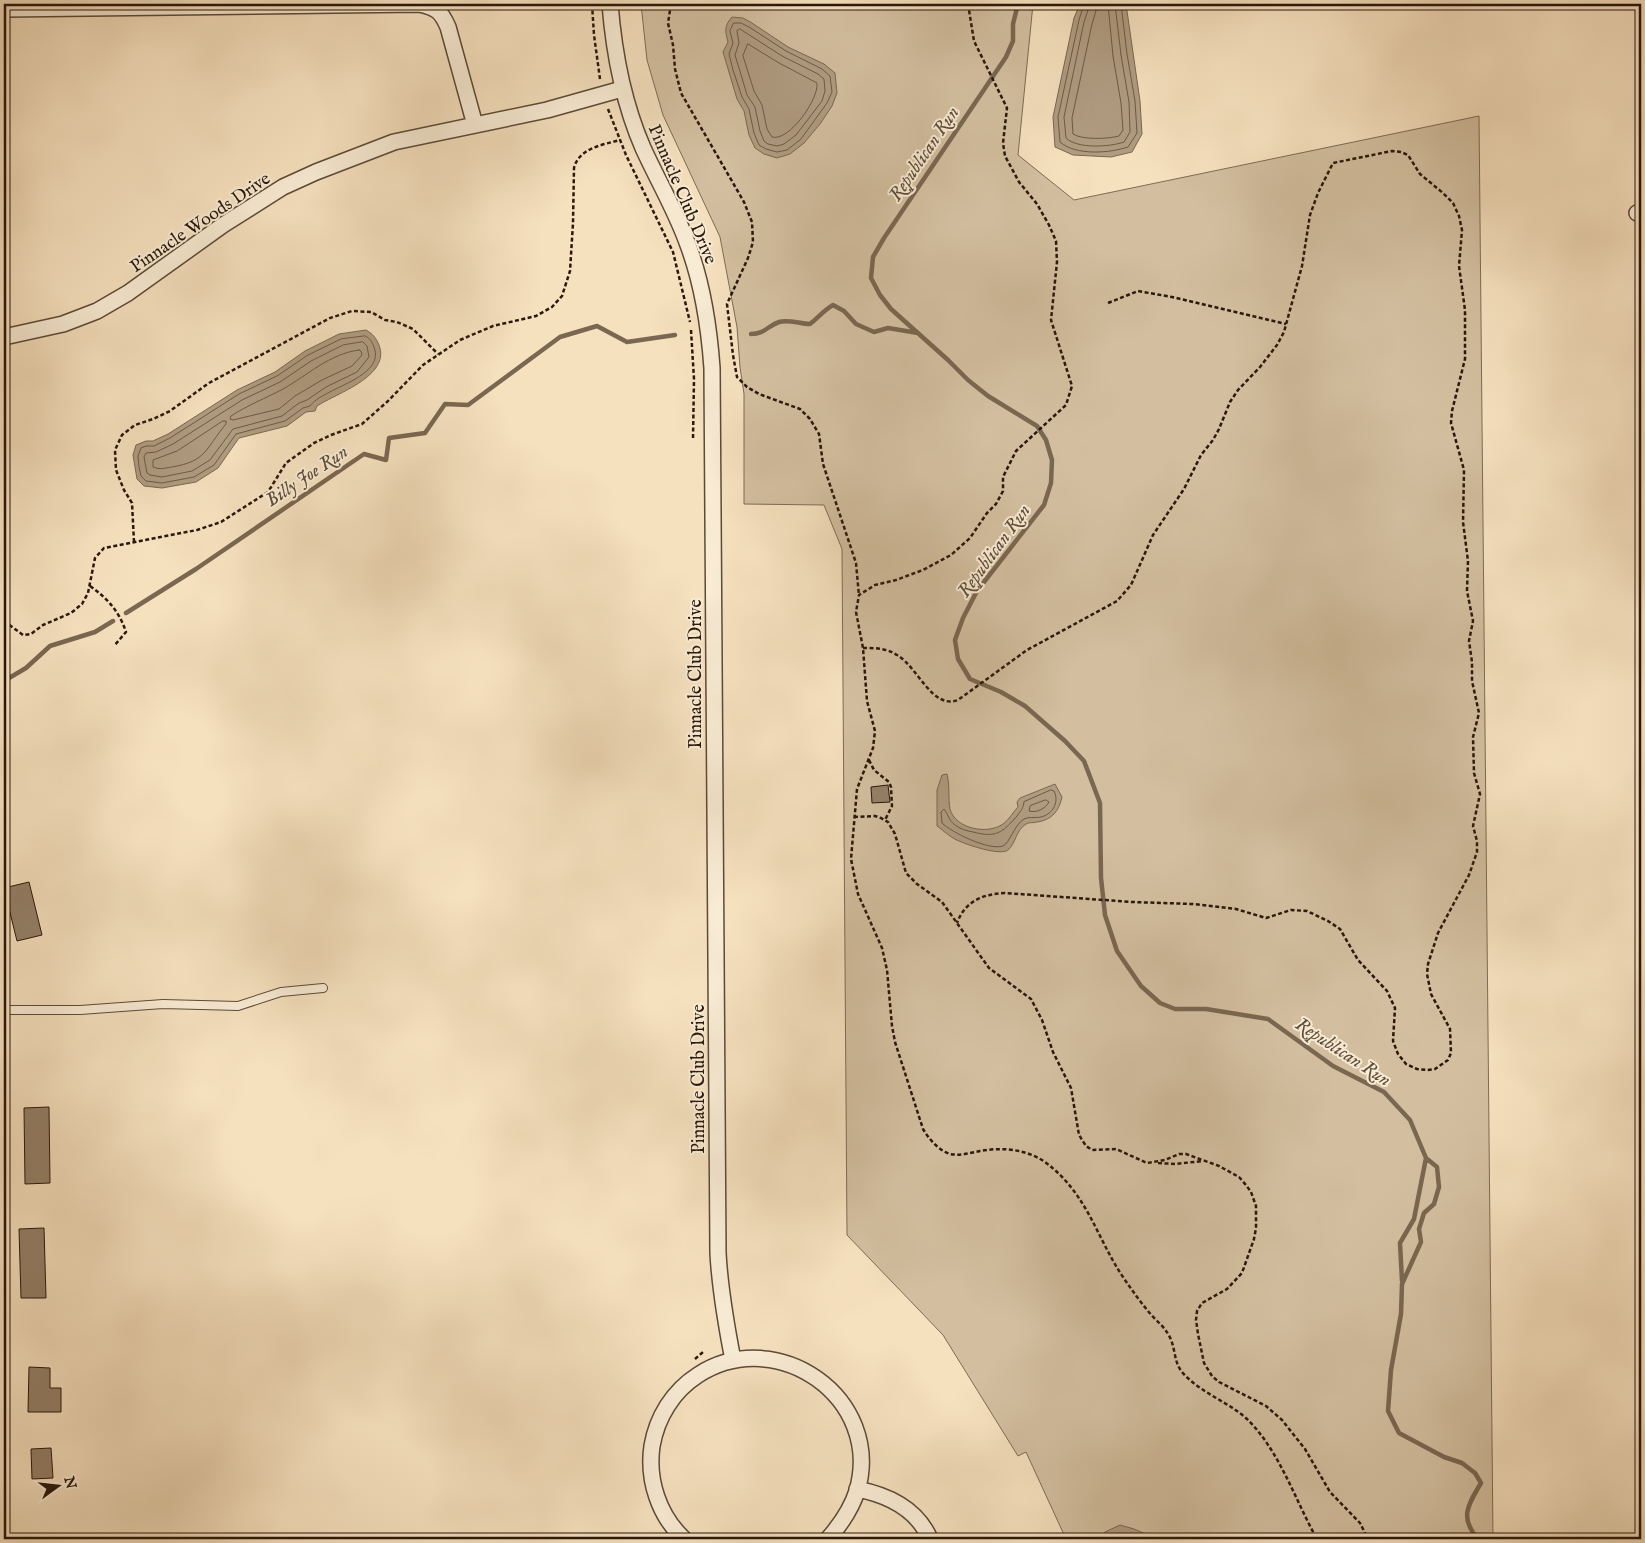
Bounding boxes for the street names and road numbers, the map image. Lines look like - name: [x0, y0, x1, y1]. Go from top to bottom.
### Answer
- street label: Pinnacle Club Drive: [642, 121, 721, 268]
- street label: Pinnacle Woods Drive: [126, 168, 275, 279]
- street label: Pinnacle Club Drive: [685, 599, 708, 749]
- street label: Pinnacle Club Drive: [688, 1004, 711, 1154]

